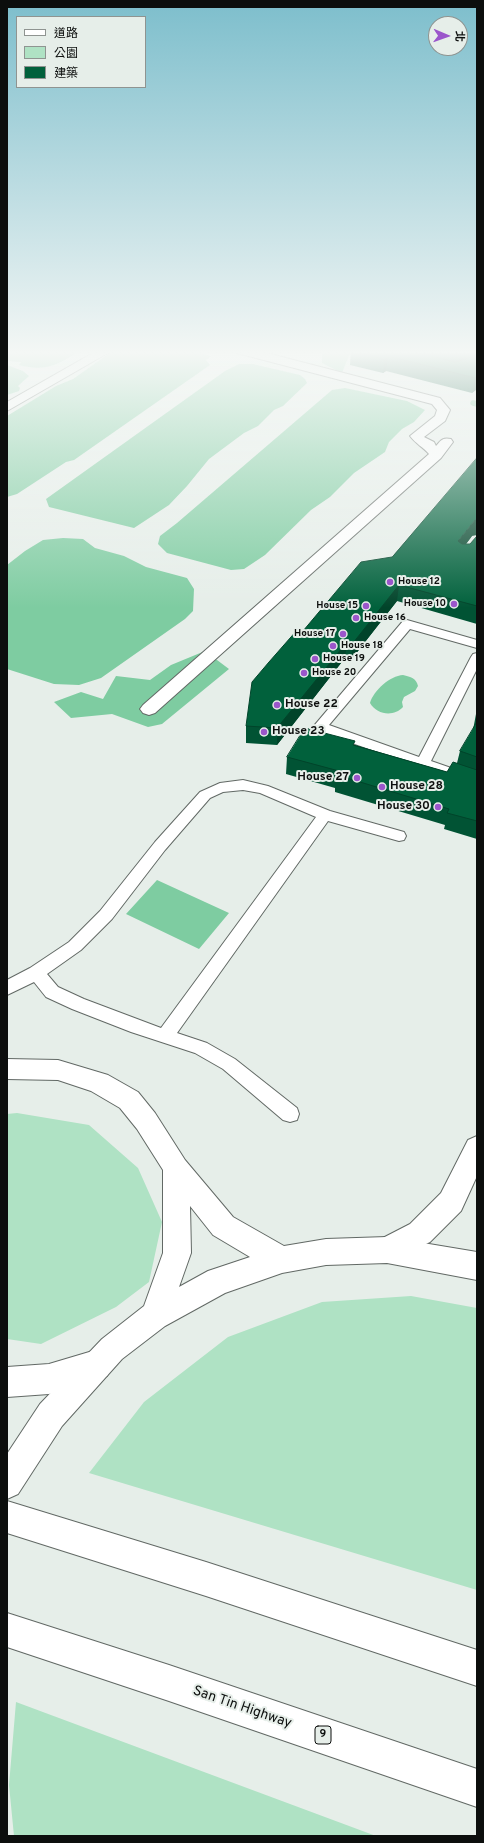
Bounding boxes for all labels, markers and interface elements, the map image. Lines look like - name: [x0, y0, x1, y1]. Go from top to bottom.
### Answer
- legend: [16, 16, 146, 88]
- north arrow: [428, 16, 468, 56]
- text: 道路: [54, 26, 78, 42]
- text: 北: [452, 31, 466, 42]
- text: 公園: [54, 46, 78, 62]
- text: 建築: [54, 66, 78, 82]
- place label: House 12: [398, 576, 440, 588]
- marker: House 12: [385, 577, 395, 587]
- place label: House 10: [404, 598, 446, 610]
- marker: House 10: [449, 599, 459, 609]
- place label: House 15: [316, 600, 358, 612]
- marker: House 15: [361, 601, 371, 611]
- place label: House 16: [364, 612, 406, 624]
- marker: House 16: [351, 613, 361, 623]
- place label: House 17: [294, 628, 335, 640]
- marker: House 17: [338, 629, 348, 639]
- place label: House 18: [341, 640, 383, 652]
- marker: House 18: [328, 641, 338, 651]
- place label: House 19: [323, 653, 365, 665]
- marker: House 19: [310, 654, 320, 664]
- place label: House 20: [312, 667, 356, 679]
- marker: House 20: [299, 668, 309, 678]
- place label: House 22: [285, 698, 338, 712]
- marker: House 22: [272, 700, 282, 710]
- place label: House 23: [272, 725, 325, 739]
- marker: House 23: [259, 727, 269, 737]
- place label: House 27: [297, 771, 349, 785]
- marker: House 27: [352, 773, 362, 783]
- place label: House 28: [390, 780, 443, 794]
- marker: House 28: [377, 782, 387, 792]
- place label: House 30: [377, 800, 430, 814]
- marker: House 30: [433, 802, 443, 812]
- street label: San Tin Highway: [190, 1683, 294, 1733]
- road number: 9: [315, 1726, 331, 1744]

